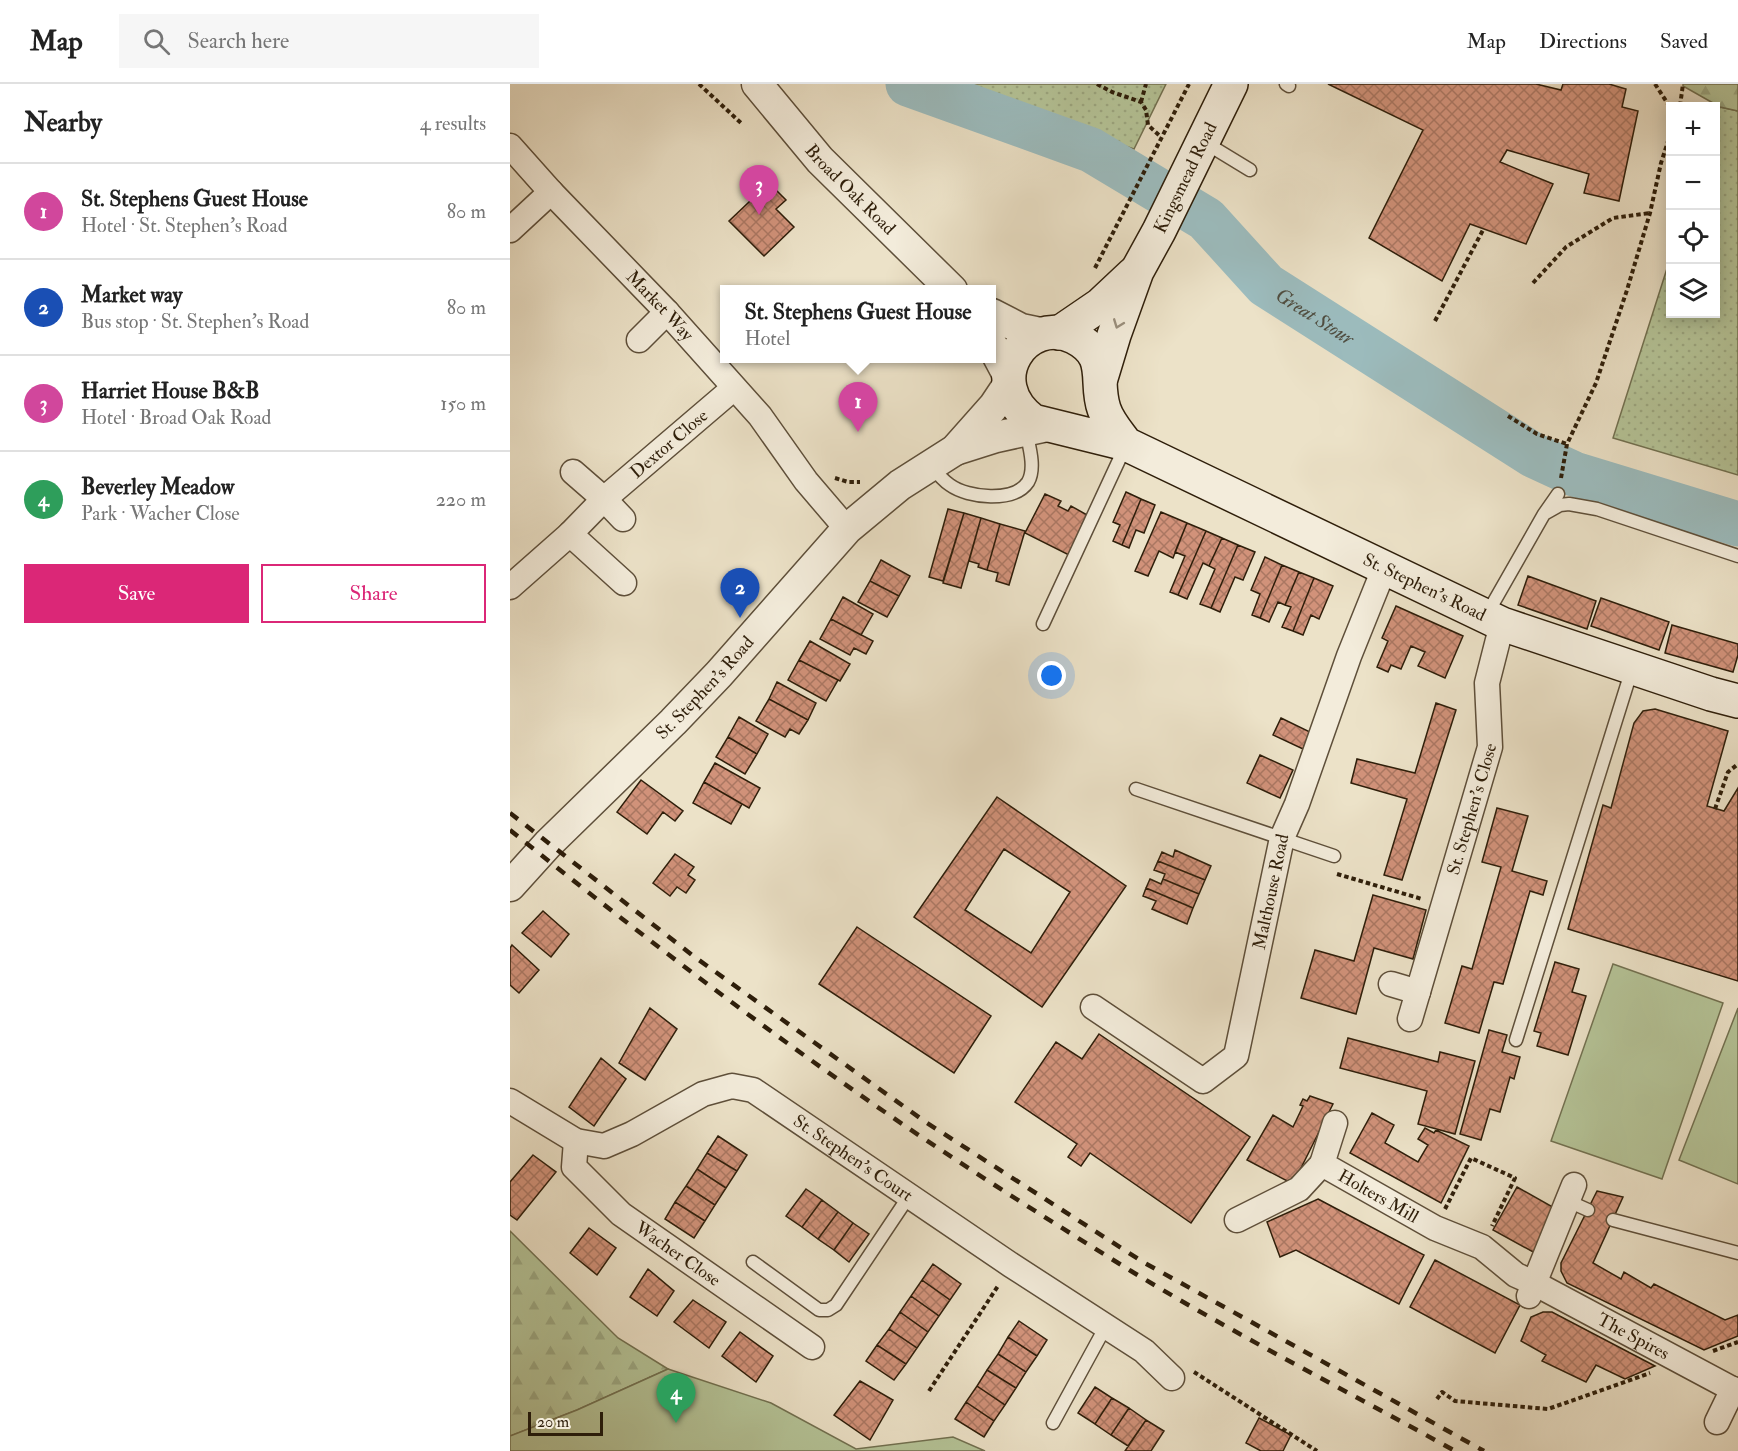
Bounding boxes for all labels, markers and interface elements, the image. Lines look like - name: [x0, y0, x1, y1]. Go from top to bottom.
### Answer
- search box: [119, 14, 539, 68]
- text: Map: [30, 24, 83, 59]
- icon: search: [140, 25, 173, 58]
- text: Search here: [188, 27, 289, 55]
- text: Map: [1466, 28, 1506, 55]
- text: Directions: [1539, 28, 1627, 55]
- text: Saved: [1660, 28, 1708, 55]
- map controls: [1666, 102, 1720, 318]
- button: +: [1666, 102, 1720, 156]
- text: Nearby: [24, 107, 102, 139]
- text: 4 results: [420, 111, 486, 136]
- street label: Kingsmead Road: [1148, 118, 1222, 237]
- street label: Broad Oak Road: [800, 139, 901, 240]
- button: −: [1666, 156, 1720, 210]
- pin: 3: [740, 166, 778, 215]
- text: St. Stephens Guest House: [81, 185, 308, 213]
- text: 1: [40, 199, 47, 224]
- text: 80 m: [447, 199, 486, 224]
- button: locate: [1666, 210, 1720, 264]
- text: Hotel · St. Stephen's Road: [81, 213, 288, 238]
- button: layers: [1666, 264, 1720, 318]
- street label: Market Way: [621, 265, 700, 346]
- text: Market way: [81, 281, 182, 309]
- water label: Great Stour: [1271, 282, 1360, 351]
- popup: [720, 285, 996, 363]
- text: 2: [38, 295, 49, 320]
- text: 80 m: [447, 295, 486, 320]
- text: St. Stephens Guest House: [745, 298, 971, 326]
- text: Bus stop · St. Stephen's Road: [81, 309, 309, 334]
- one-way arrow: [1113, 318, 1125, 329]
- text: Hotel: [745, 326, 790, 351]
- text: Harriet House B&B: [81, 377, 260, 405]
- pin: 1: [838, 382, 878, 432]
- text: 3: [40, 391, 47, 416]
- text: 150 m: [440, 391, 486, 416]
- street label: Dextor Close: [625, 404, 713, 483]
- text: Hotel · Broad Oak Road: [81, 405, 271, 430]
- text: Beverley Meadow: [81, 473, 234, 501]
- text: 4: [38, 487, 49, 512]
- text: 220 m: [436, 487, 486, 512]
- text: Park · Wacher Close: [81, 501, 240, 526]
- street label: St. Stephen's Road: [1359, 548, 1490, 626]
- button: Save: [24, 564, 249, 623]
- button: Share: [261, 564, 486, 623]
- pin: 2: [720, 568, 760, 618]
- street label: St. Stephen's Road: [651, 631, 759, 744]
- your location: [1037, 661, 1066, 690]
- street label: St. Stephen's Close: [1442, 740, 1502, 877]
- street label: Malthouse Road: [1247, 832, 1294, 952]
- street label: St. Stephen's Court: [789, 1109, 918, 1207]
- street label: Holters Mill: [1334, 1164, 1423, 1228]
- street label: Wacher Close: [630, 1215, 726, 1292]
- street label: The Spires: [1593, 1307, 1673, 1365]
- pin: 4: [656, 1374, 696, 1423]
- scale bar: [528, 1409, 603, 1436]
- text: 20 m: [537, 1412, 569, 1432]

